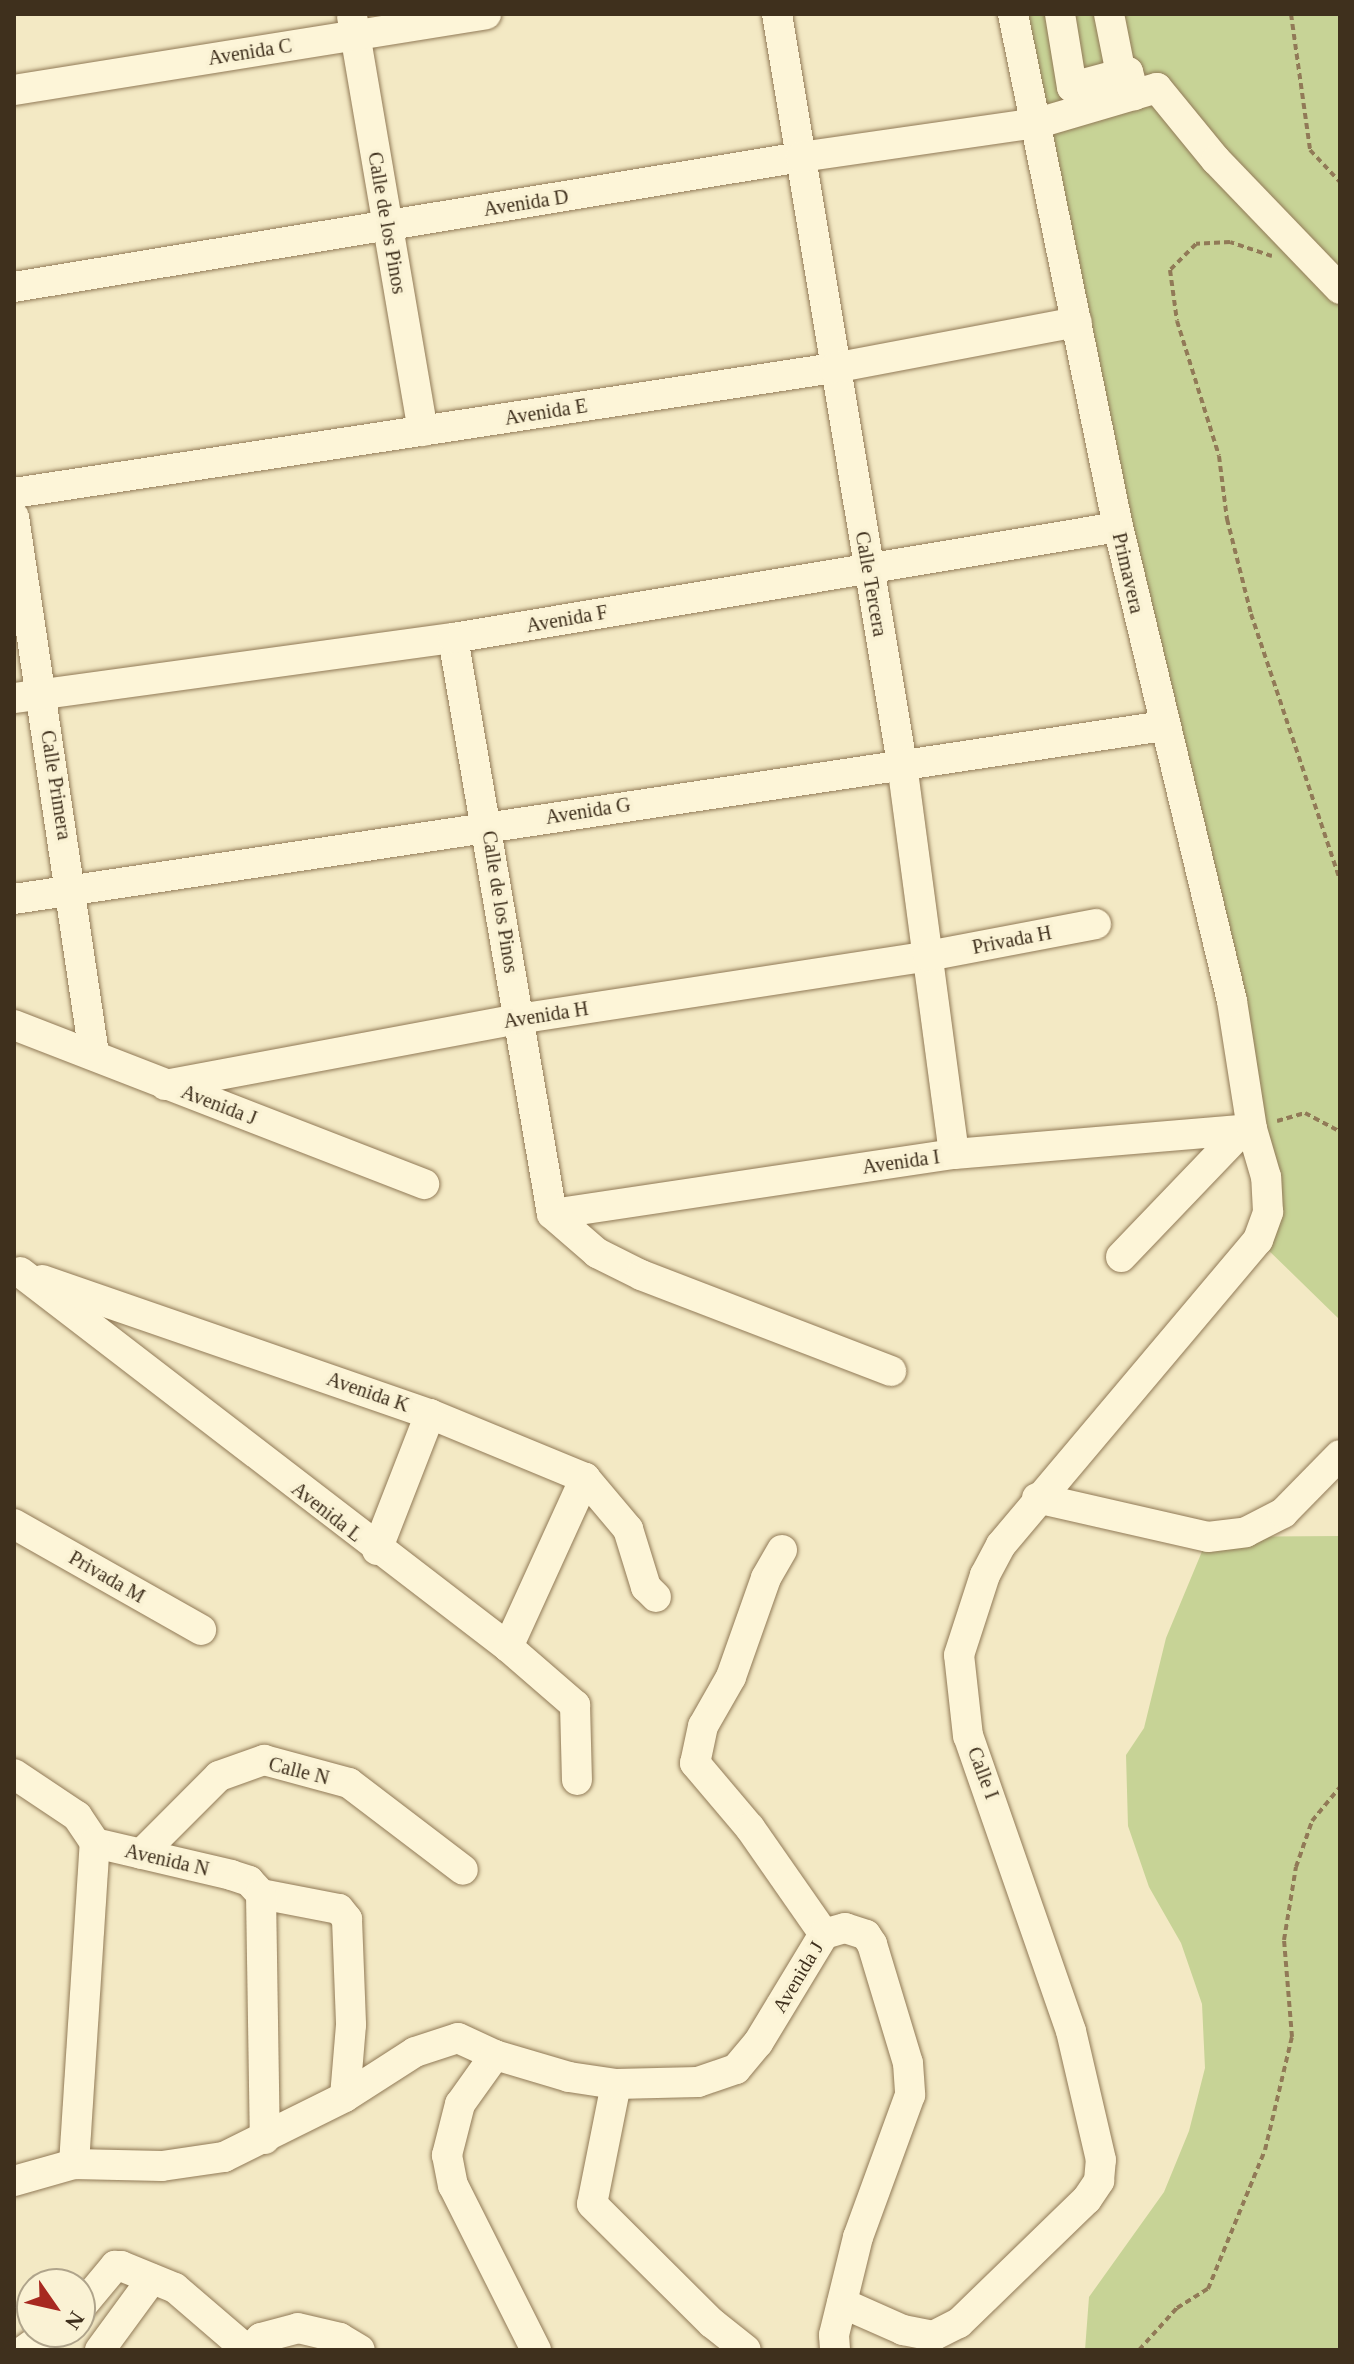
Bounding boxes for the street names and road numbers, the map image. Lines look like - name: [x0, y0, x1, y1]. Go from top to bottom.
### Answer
- street label: Avenida C: [206, 34, 294, 70]
- street label: Calle de los Pinos: [363, 150, 411, 296]
- street label: Avenida D: [482, 184, 570, 222]
- street label: Avenida E: [503, 394, 589, 430]
- street label: Calle Tercera: [850, 529, 892, 639]
- street label: Primavera: [1107, 530, 1149, 616]
- street label: Avenida F: [524, 600, 610, 638]
- street label: Calle Primera: [36, 729, 76, 841]
- street label: Avenida G: [544, 792, 632, 830]
- street label: Calle de los Pinos: [477, 829, 523, 975]
- street label: Privada H: [970, 921, 1054, 959]
- street label: Avenida H: [502, 996, 590, 1034]
- street label: Avenida J: [178, 1080, 260, 1130]
- street label: Avenida I: [861, 1145, 941, 1179]
- street label: Avenida K: [324, 1367, 412, 1417]
- street label: Avenida L: [287, 1477, 367, 1547]
- street label: Privada M: [65, 1546, 149, 1608]
- street label: Calle I: [962, 1744, 1004, 1802]
- street label: Calle N: [266, 1752, 332, 1790]
- street label: Avenida N: [123, 1839, 211, 1881]
- street label: Avenida J: [767, 1937, 829, 2017]

